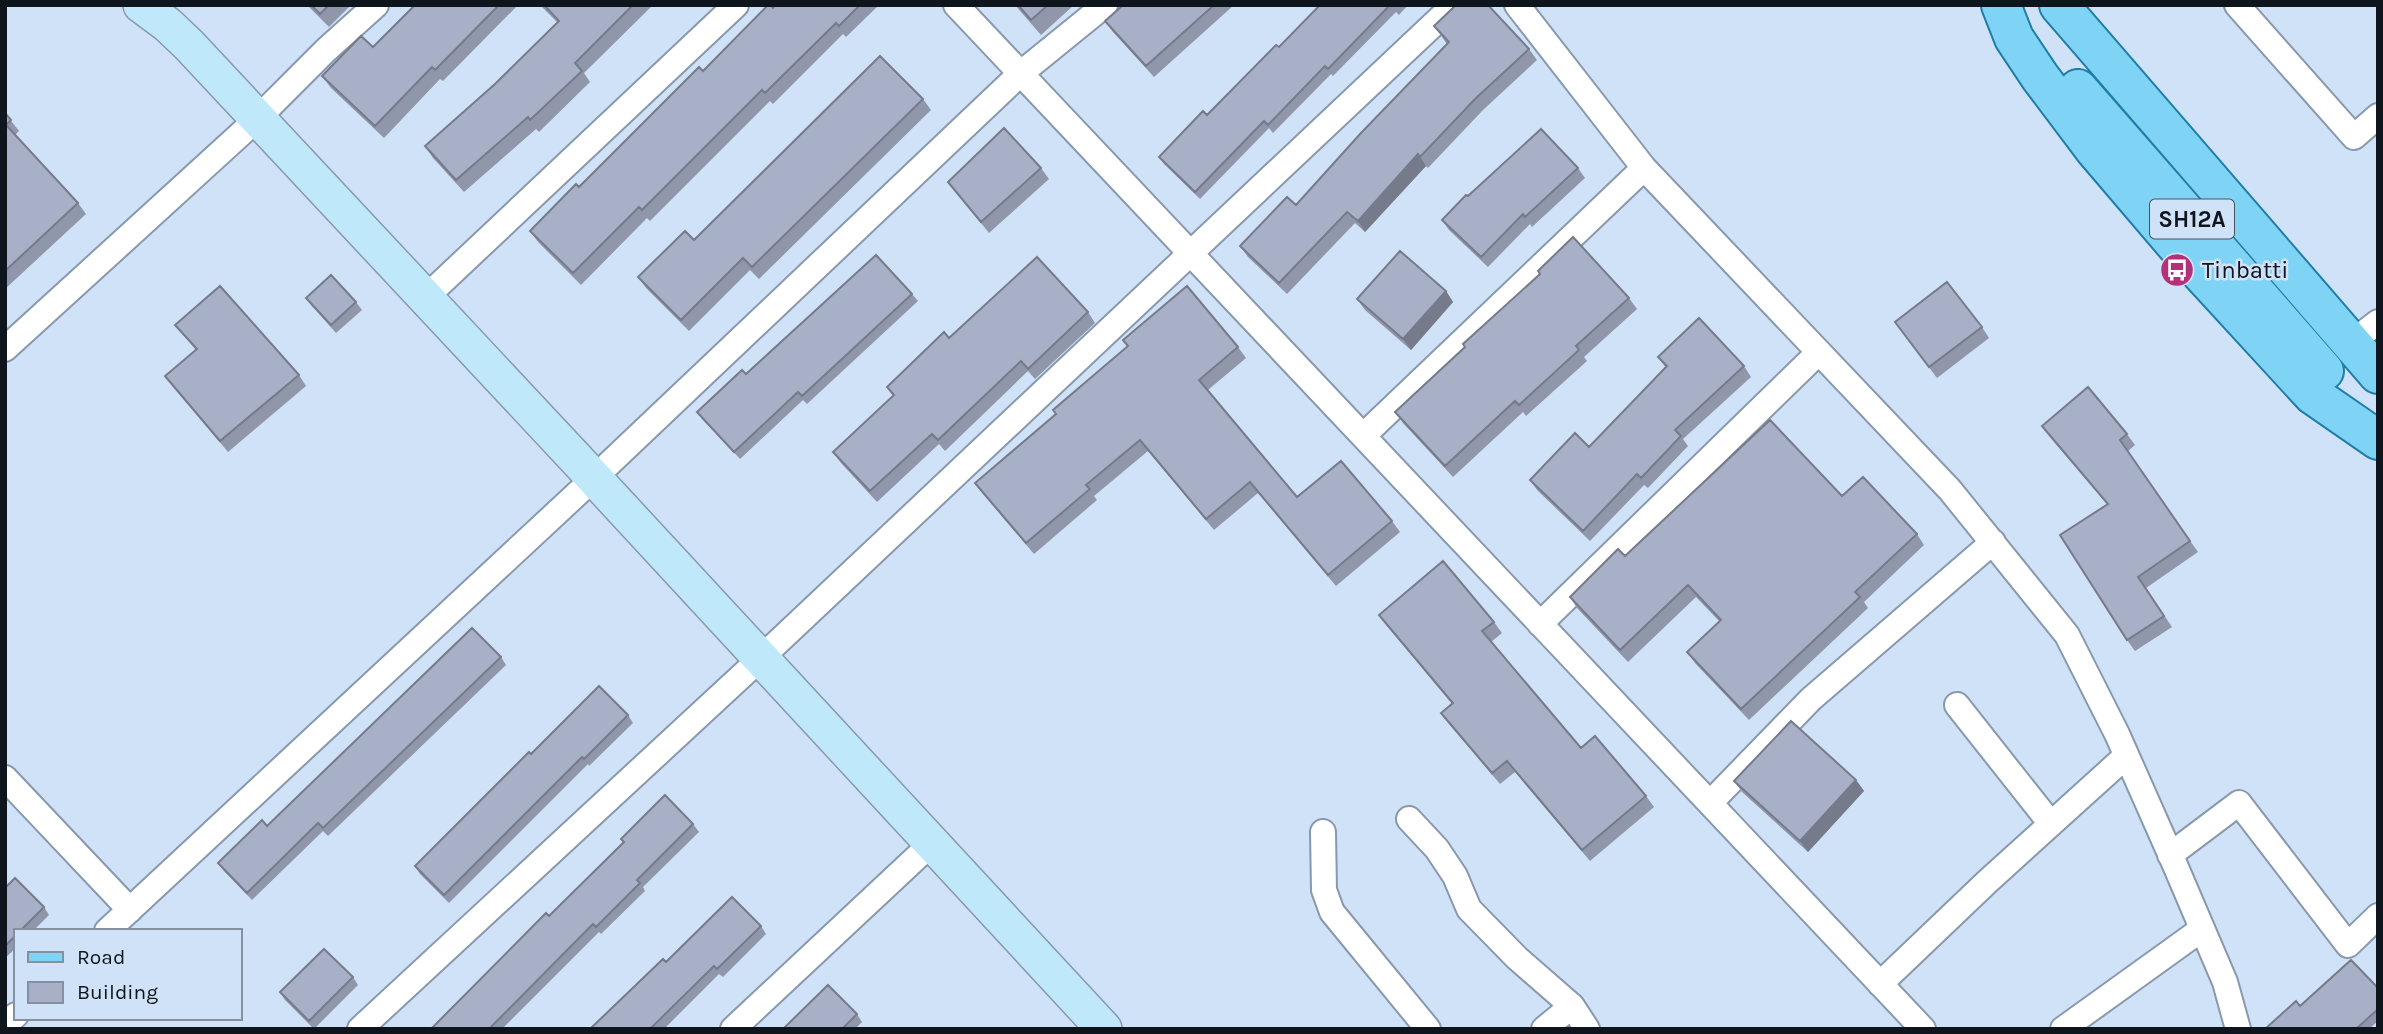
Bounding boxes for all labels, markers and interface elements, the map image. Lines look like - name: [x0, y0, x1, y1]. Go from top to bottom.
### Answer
- road number: SH12A: [2150, 200, 2234, 238]
- bus stop icon: Tinbatti: [2158, 251, 2196, 289]
- place label: Tinbatti: [2202, 256, 2288, 284]
- legend: [14, 929, 242, 1020]
- text: Road: [77, 945, 125, 969]
- text: Building: [77, 980, 158, 1004]

